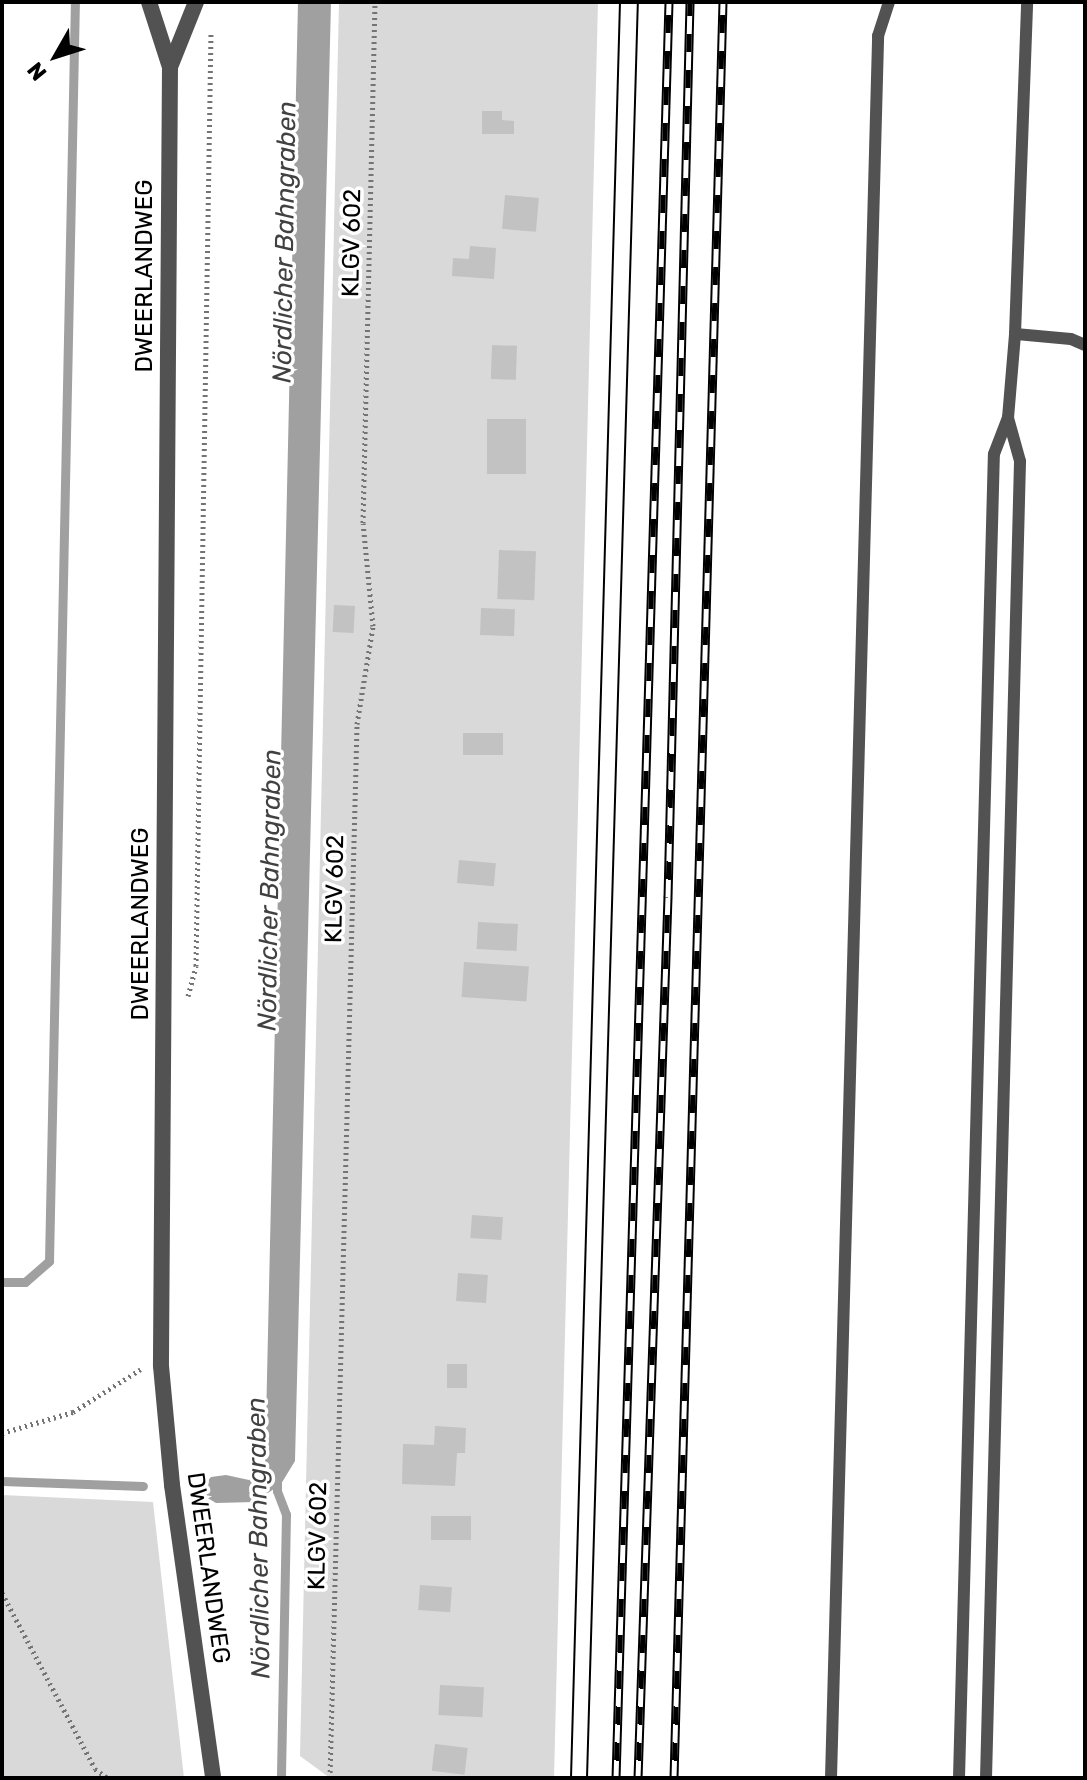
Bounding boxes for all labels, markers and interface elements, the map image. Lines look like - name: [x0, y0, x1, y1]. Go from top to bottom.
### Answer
- north arrow: [16, 16, 96, 96]
- text: N: [21, 57, 52, 86]
- water label: Nördlicher Bahngraben: [267, 100, 303, 384]
- street label: DWEERLANDWEG: [131, 180, 159, 372]
- street label: KLGV 602: [337, 188, 367, 298]
- water label: Nördlicher Bahngraben: [252, 748, 288, 1032]
- street label: DWEERLANDWEG: [127, 828, 155, 1020]
- street label: KLGV 602: [320, 834, 350, 944]
- water label: Nördlicher Bahngraben: [241, 1396, 277, 1680]
- street label: DWEERLANDWEG: [180, 1470, 236, 1666]
- street label: KLGV 602: [303, 1481, 333, 1591]

